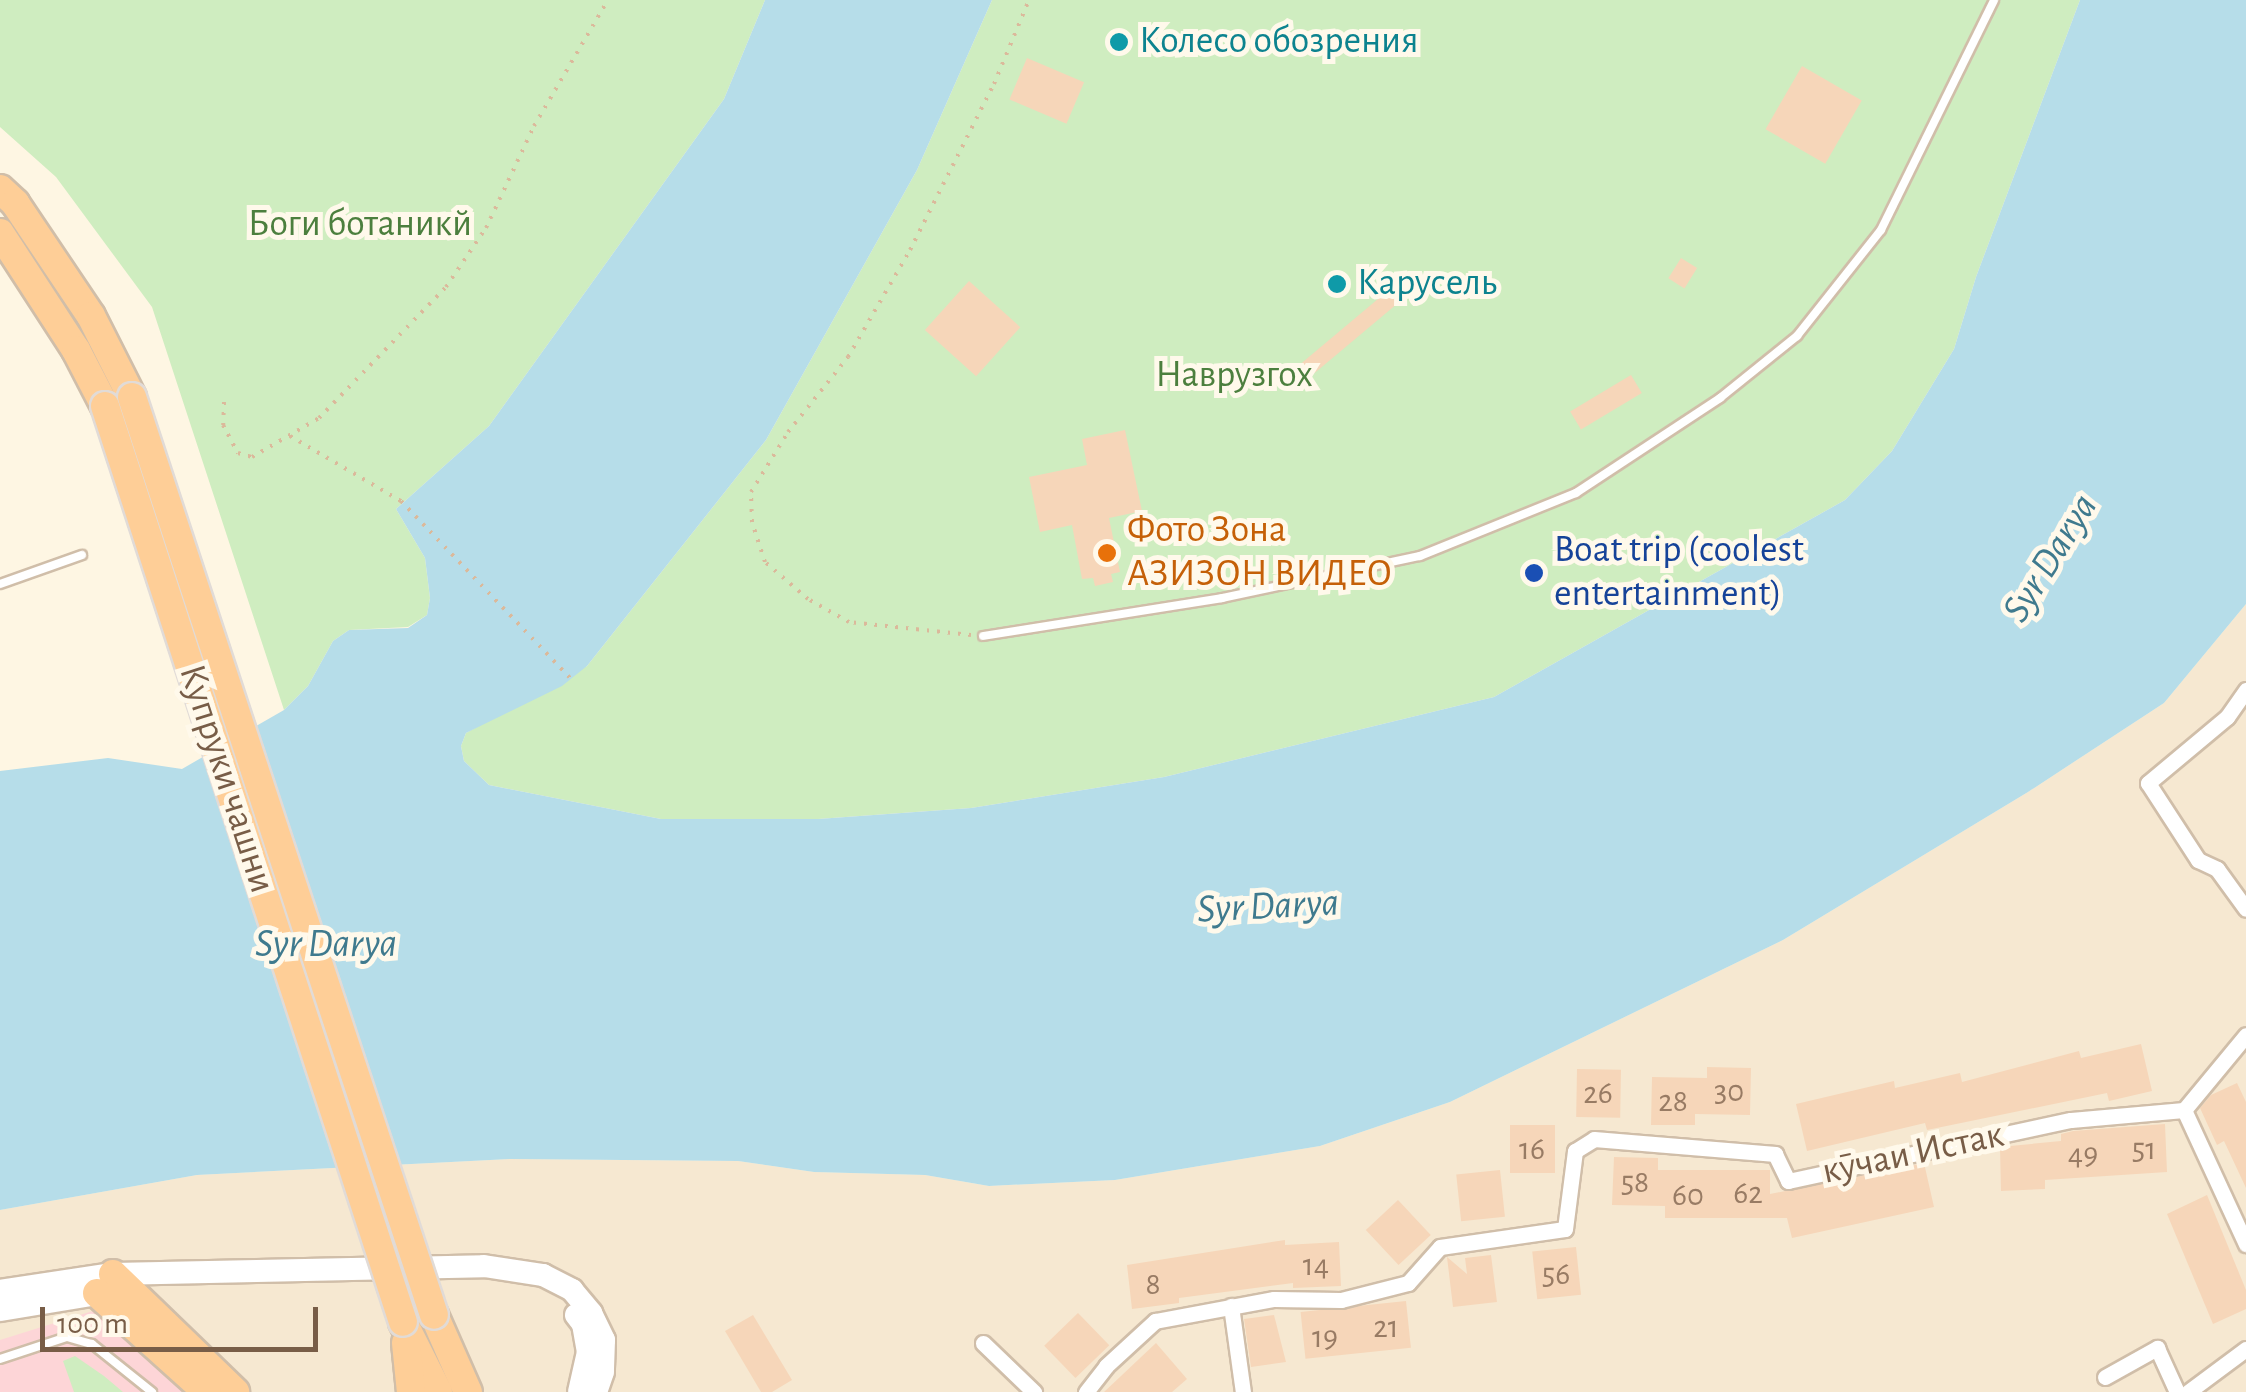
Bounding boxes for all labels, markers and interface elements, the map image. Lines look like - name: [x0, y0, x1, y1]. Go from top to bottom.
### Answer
- place label: Колесо обозрения: [1139, 19, 1418, 65]
- marker: Колесо обозрения: [1108, 31, 1130, 53]
- park label: Боги ботаникй: [248, 202, 472, 248]
- place label: Карусель: [1357, 261, 1497, 307]
- marker: Карусель: [1326, 273, 1348, 295]
- park label: Наврузгох: [1155, 353, 1313, 399]
- water label: Syr Darya: [1992, 485, 2108, 631]
- place label: Фото Зона АЗИЗОН ВИДЕО: [1127, 508, 1392, 598]
- place label: Boat trip (coolest entertainment): [1554, 528, 1804, 618]
- marker: Фото Зона АЗИЗОН ВИДЕО: [1096, 542, 1118, 564]
- marker: Boat trip (coolest entertainment): [1523, 562, 1545, 584]
- street label: Купруки чашни: [168, 659, 284, 899]
- water label: Syr Darya: [1196, 878, 1340, 934]
- water label: Syr Darya: [255, 920, 397, 968]
- house number: 30: [1714, 1072, 1744, 1110]
- house number: 26: [1583, 1074, 1613, 1112]
- house number: 28: [1658, 1082, 1688, 1120]
- street label: кӯчаи Истак: [1818, 1113, 2008, 1195]
- house number: 16: [1519, 1130, 1545, 1168]
- house number: 51: [2132, 1130, 2156, 1168]
- house number: 49: [2068, 1135, 2098, 1173]
- house number: 58: [1621, 1163, 1649, 1201]
- house number: 62: [1733, 1174, 1763, 1212]
- house number: 60: [1672, 1176, 1704, 1214]
- house number: 14: [1303, 1246, 1329, 1284]
- house number: 56: [1542, 1255, 1570, 1293]
- house number: 8: [1145, 1265, 1161, 1303]
- scale bar: [45, 1287, 322, 1349]
- house number: 21: [1373, 1308, 1399, 1346]
- text: 100 m: [57, 1309, 128, 1339]
- house number: 19: [1312, 1318, 1338, 1356]

